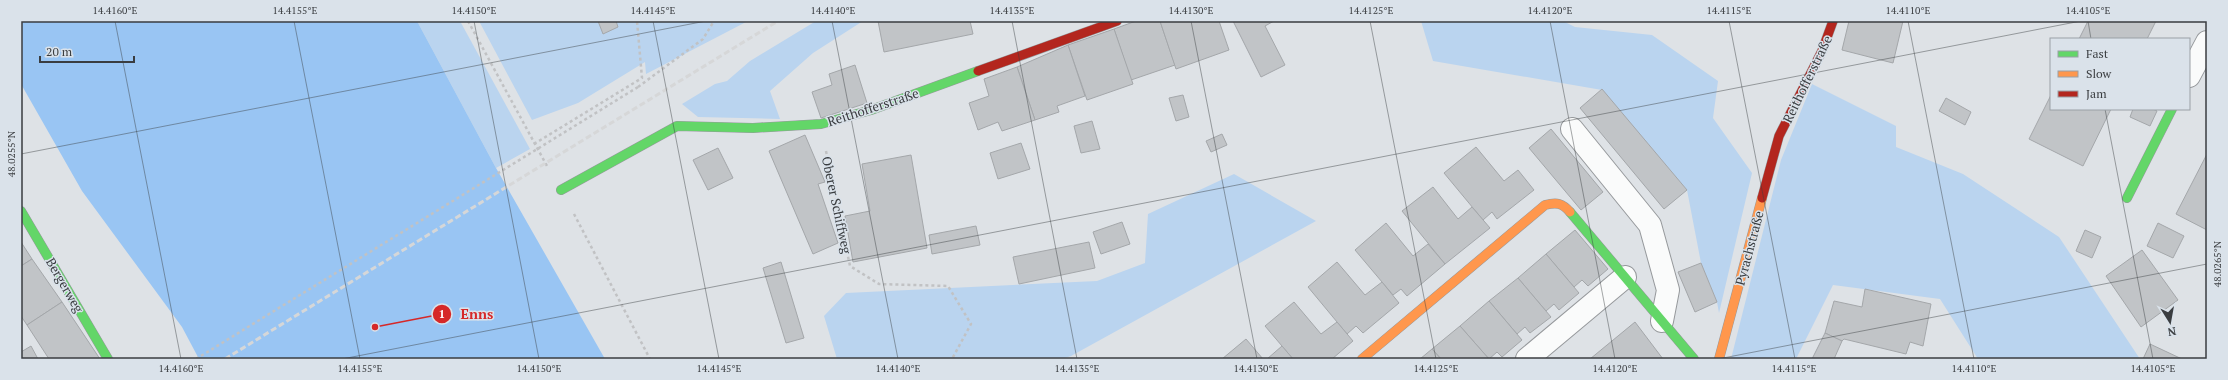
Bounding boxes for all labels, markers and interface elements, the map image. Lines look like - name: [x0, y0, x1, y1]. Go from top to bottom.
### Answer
- text: 14.4160°E: [93, 4, 138, 17]
- text: 14.4155°E: [273, 4, 318, 17]
- text: 14.4150°E: [452, 4, 497, 17]
- text: 14.4145°E: [631, 4, 676, 17]
- text: 14.4140°E: [811, 4, 856, 17]
- text: 14.4135°E: [990, 4, 1035, 17]
- text: 14.4130°E: [1169, 4, 1214, 17]
- text: 14.4125°E: [1349, 4, 1394, 17]
- text: 14.4120°E: [1528, 4, 1573, 17]
- text: 14.4115°E: [1707, 4, 1752, 17]
- text: 14.4110°E: [1886, 4, 1931, 17]
- text: 14.4105°E: [2066, 4, 2111, 17]
- street label: Reithofferstraße: [1778, 32, 1836, 126]
- scale bar: [40, 38, 134, 64]
- legend: [2050, 38, 2190, 110]
- text: 20 m: [46, 44, 73, 59]
- text: Fast: [2086, 46, 2109, 61]
- text: Slow: [2086, 66, 2112, 81]
- street label: Reithofferstraße: [825, 84, 921, 130]
- text: Jam: [2086, 86, 2107, 101]
- text: 48.0255°N: [5, 130, 18, 177]
- street label: Oberer Schiffweg: [818, 155, 856, 255]
- street label: Pyrachstraße: [1730, 209, 1768, 287]
- text: 48.0265°N: [2211, 240, 2224, 287]
- street label: Bergerweg: [42, 254, 88, 316]
- callout: Enns: [432, 301, 501, 327]
- north arrow: [2150, 302, 2190, 342]
- text: Enns: [461, 304, 493, 323]
- text: 1: [439, 306, 445, 321]
- text: N: [2166, 324, 2177, 340]
- text: 14.4160°E: [159, 362, 204, 375]
- text: 14.4155°E: [338, 362, 383, 375]
- text: 14.4150°E: [517, 362, 562, 375]
- text: 14.4145°E: [697, 362, 742, 375]
- text: 14.4140°E: [876, 362, 921, 375]
- text: 14.4135°E: [1055, 362, 1100, 375]
- text: 14.4130°E: [1234, 362, 1279, 375]
- text: 14.4125°E: [1414, 362, 1459, 375]
- text: 14.4120°E: [1593, 362, 1638, 375]
- text: 14.4115°E: [1772, 362, 1817, 375]
- text: 14.4110°E: [1952, 362, 1997, 375]
- text: 14.4105°E: [2131, 362, 2176, 375]

